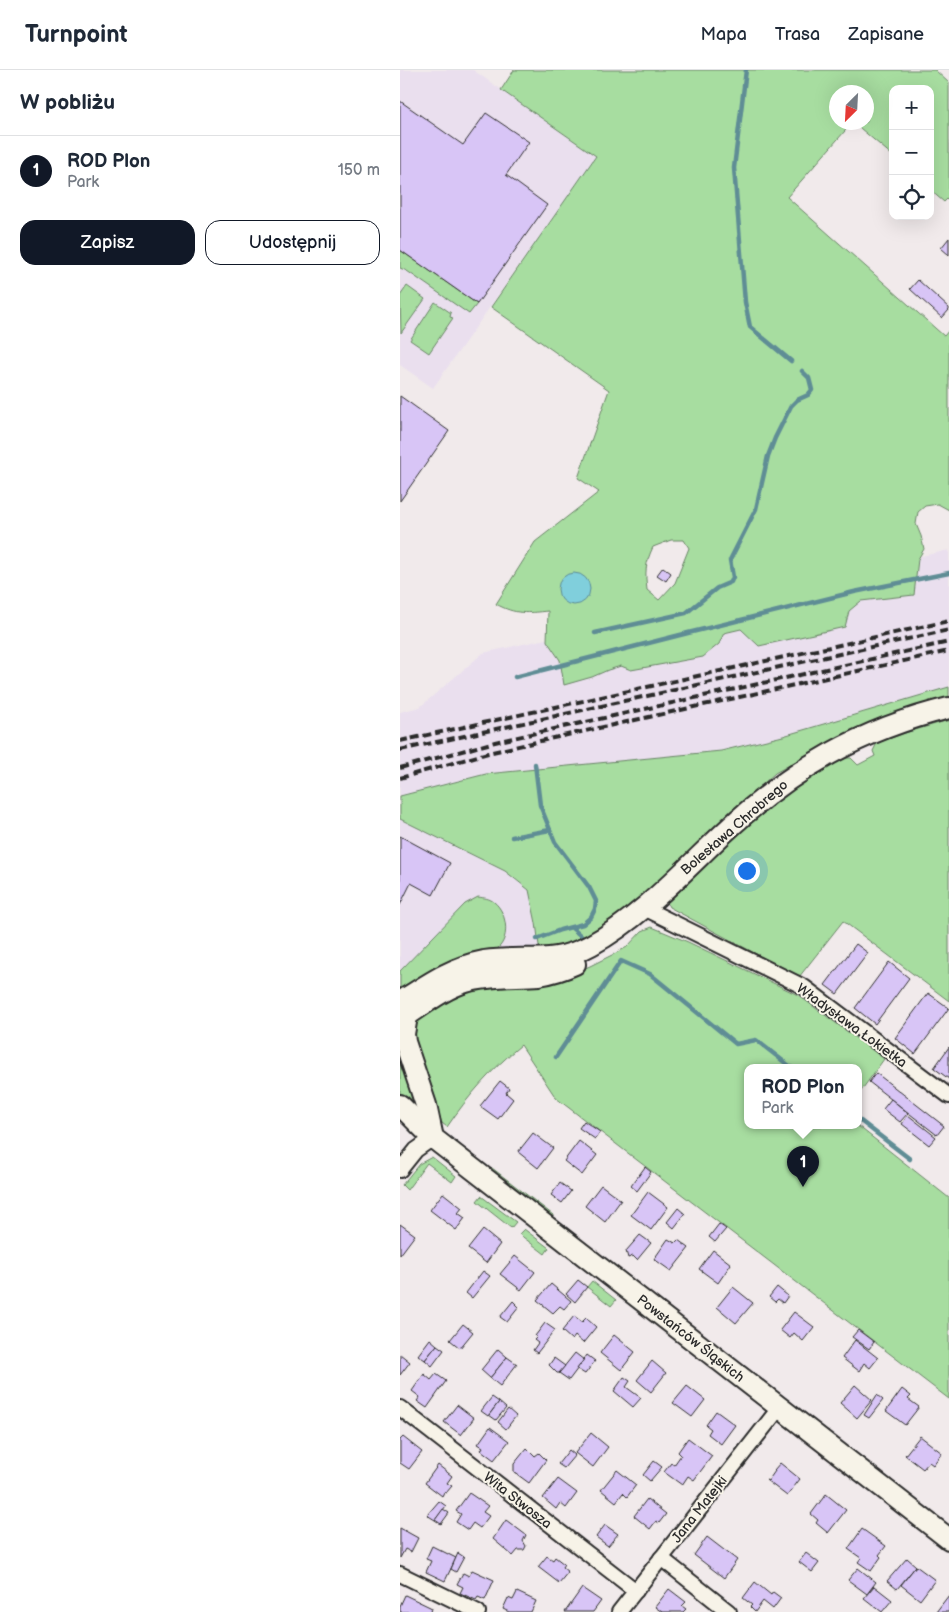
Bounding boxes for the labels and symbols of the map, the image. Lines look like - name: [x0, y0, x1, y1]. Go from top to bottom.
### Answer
- north arrow: [829, 85, 874, 130]
- street label: Bolesława Chrobrego: [677, 776, 791, 879]
- your location: [734, 858, 760, 884]
- street label: Władysława Łokietka: [793, 980, 910, 1071]
- pin: 1: [787, 1146, 819, 1187]
- street label: Powstańców Śląskich: [634, 1290, 749, 1386]
- street label: Wita Stwosza: [480, 1468, 555, 1532]
- street label: Jana Matejki: [668, 1472, 731, 1546]

